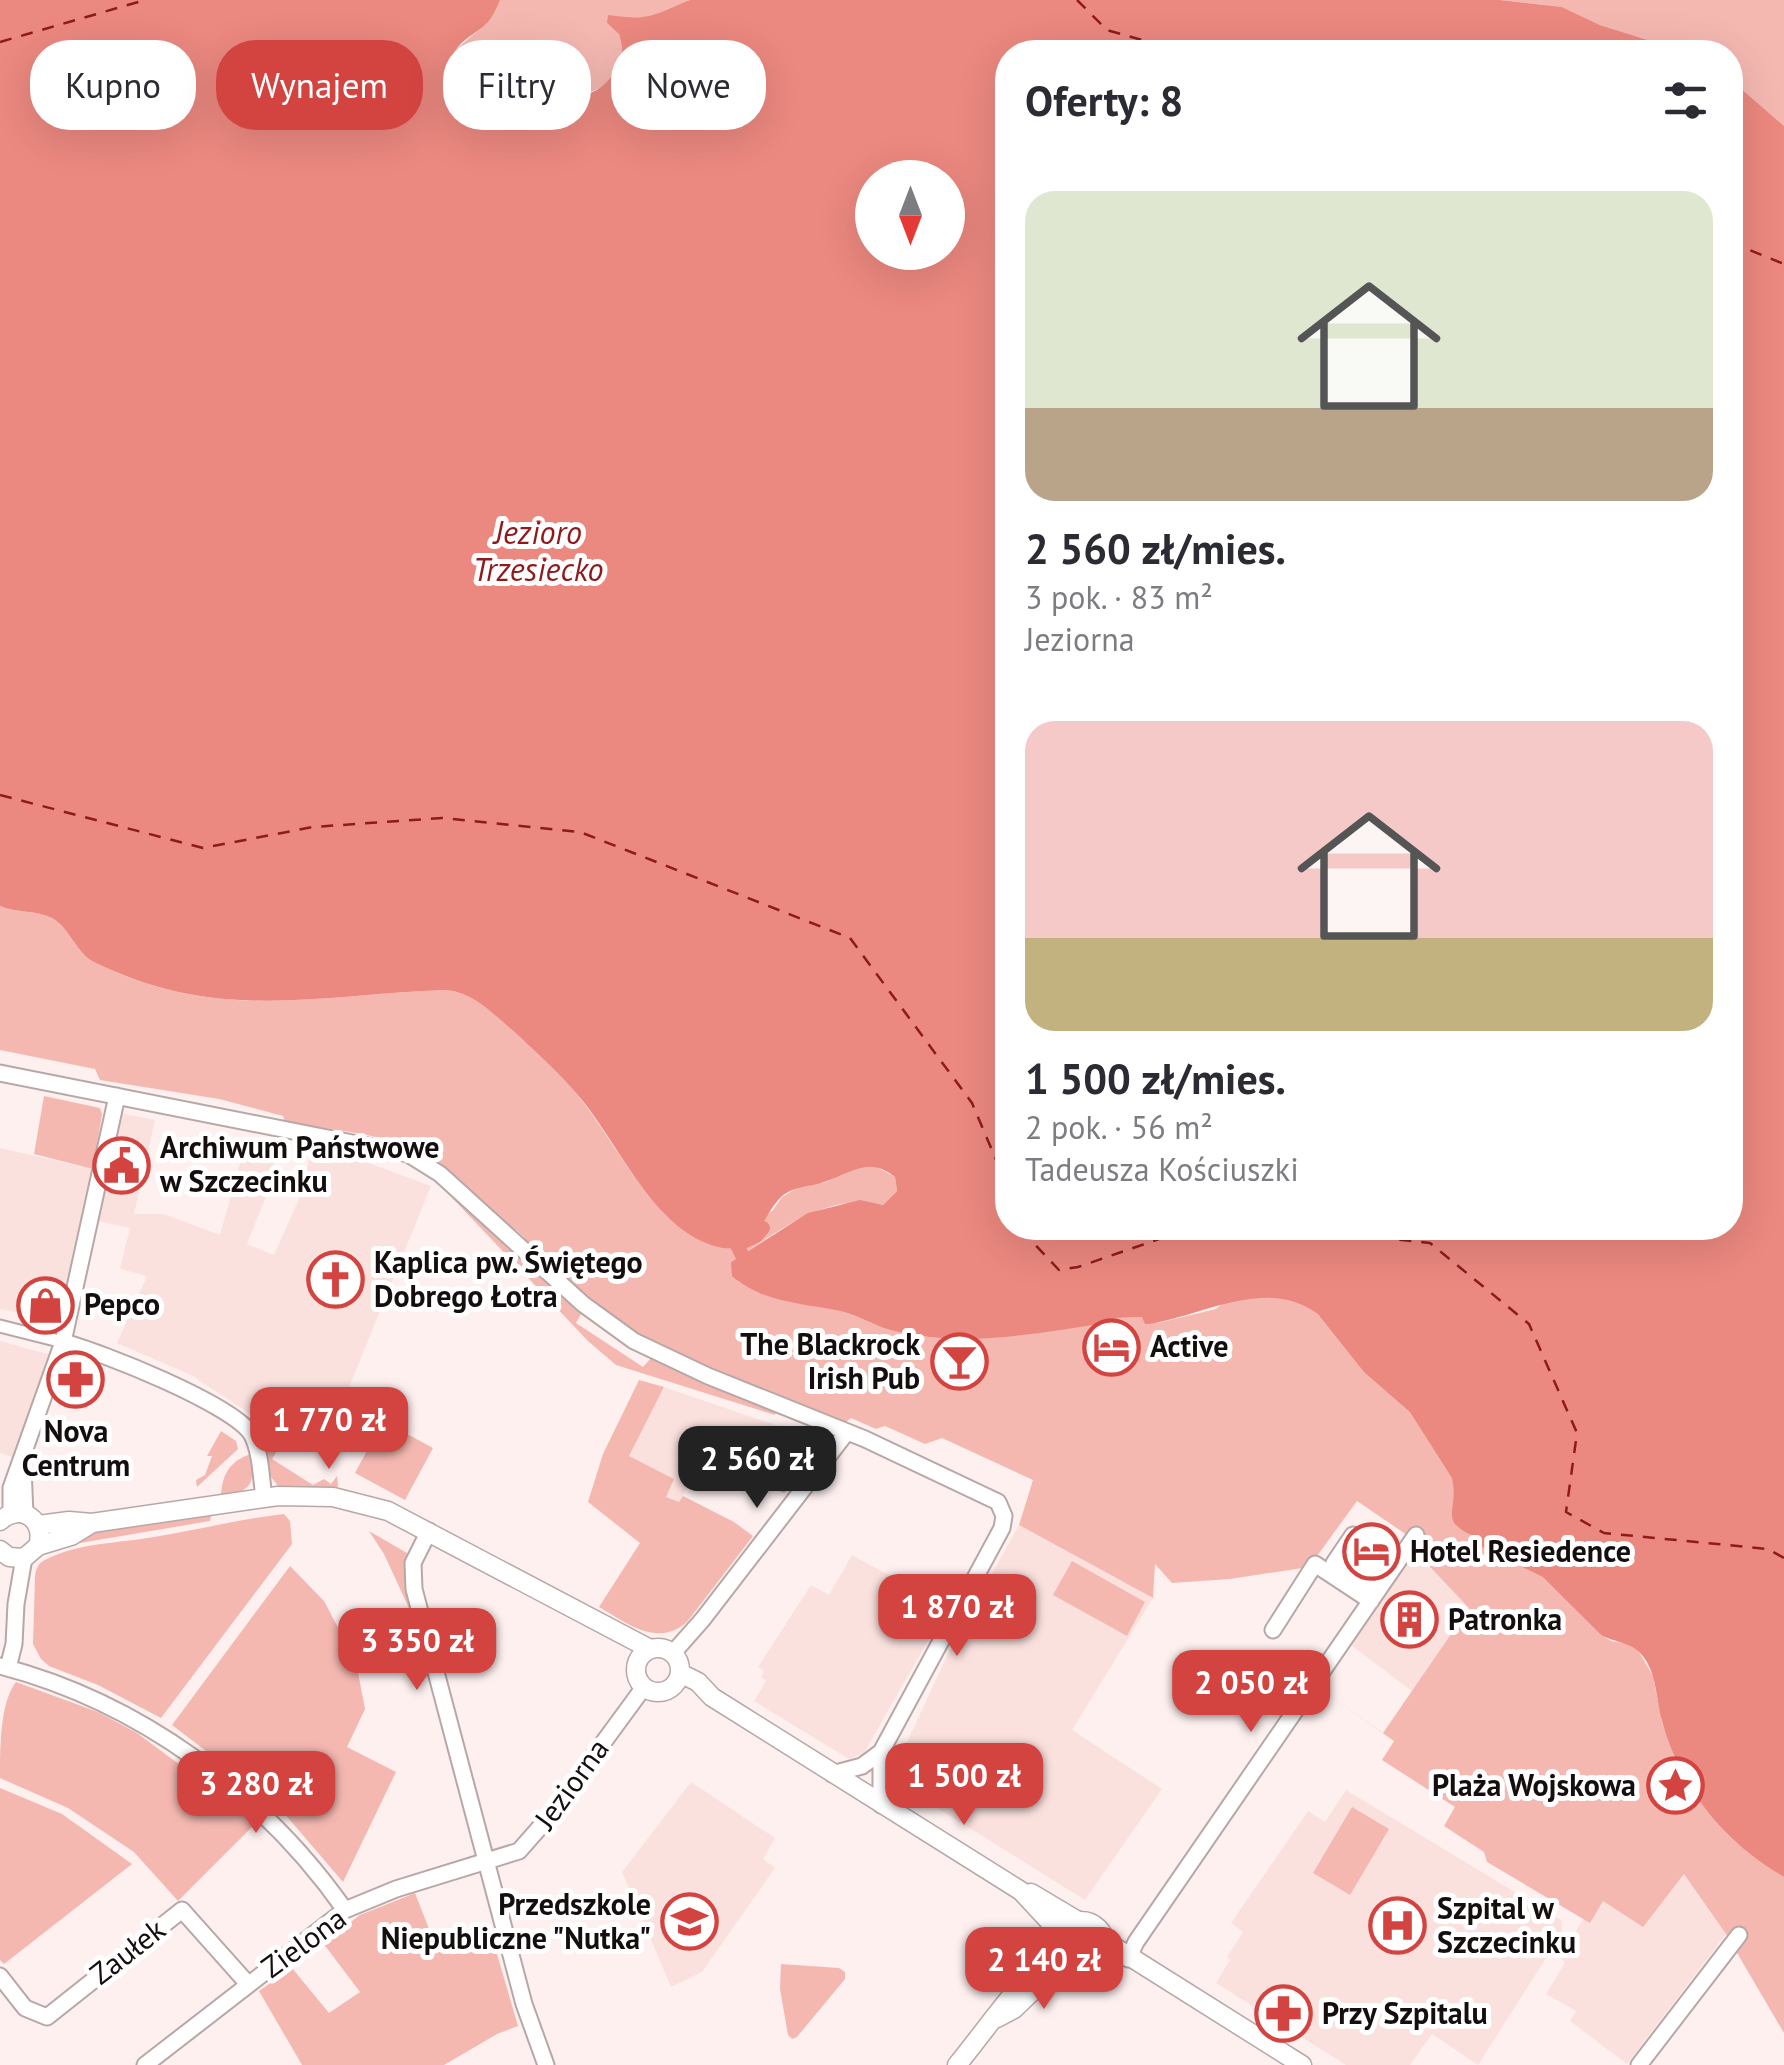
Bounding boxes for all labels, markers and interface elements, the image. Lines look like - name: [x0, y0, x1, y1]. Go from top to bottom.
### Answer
- chip: Kupno: [30, 40, 196, 130]
- chip: Wynajem: [216, 40, 423, 130]
- chip: Filtry: [443, 40, 591, 130]
- chip: Nowe: [611, 40, 766, 130]
- text: Oferty: 8: [1025, 73, 1183, 128]
- icon: filters: [1658, 73, 1713, 128]
- north arrow: [855, 160, 965, 270]
- map controls: [855, 160, 965, 270]
- icon: home: [1279, 256, 1459, 436]
- water label: Jezioro Trzesiecko: [473, 511, 603, 590]
- text: 2 560 zł/mies.: [1025, 521, 1286, 576]
- text: 3 pok. · 83 m²: [1025, 576, 1213, 618]
- text: Jeziorna: [1025, 618, 1135, 660]
- icon: home: [1279, 786, 1459, 966]
- text: 1 500 zł/mies.: [1025, 1051, 1286, 1106]
- text: 2 pok. · 56 m²: [1025, 1106, 1213, 1148]
- place label: Archiwum Państwowe w Szczecinku: [159, 1127, 440, 1200]
- public building icon: Archiwum Państwowe w Szczecinku: [91, 1135, 151, 1195]
- text: Tadeusza Kościuszki: [1025, 1148, 1299, 1190]
- place label: Kaplica pw. Świętego Dobrego Łotra: [374, 1242, 643, 1315]
- church icon: Kaplica pw. Świętego Dobrego Łotra: [305, 1250, 365, 1310]
- shop icon: Pepco: [15, 1275, 75, 1335]
- place label: Pepco: [84, 1284, 160, 1323]
- hotel icon: Active: [1081, 1317, 1141, 1377]
- place label: The Blackrock Irish Pub: [740, 1324, 920, 1397]
- place label: Active: [1150, 1326, 1228, 1365]
- bar icon: The Blackrock Irish Pub: [929, 1332, 989, 1392]
- pharmacy icon: Nova Centrum: [46, 1350, 106, 1410]
- pin: 1 770 zł: [226, 1387, 432, 1472]
- text: 1 770 zł: [272, 1398, 386, 1440]
- place label: Nova Centrum: [22, 1411, 130, 1484]
- pin: 2 560 zł: [654, 1426, 860, 1511]
- text: 2 560 zł: [700, 1437, 814, 1479]
- hotel icon: Hotel Resiedence: [1341, 1522, 1401, 1582]
- place label: Hotel Resiedence: [1410, 1531, 1631, 1570]
- pin: 1 870 zł: [854, 1574, 1060, 1659]
- text: 1 870 zł: [900, 1585, 1014, 1627]
- building icon: Patronka: [1379, 1590, 1439, 1650]
- place label: Patronka: [1448, 1599, 1562, 1638]
- pin: 3 350 zł: [314, 1608, 520, 1693]
- text: 3 350 zł: [360, 1619, 474, 1661]
- pin: 2 050 zł: [1148, 1650, 1354, 1735]
- text: 2 050 zł: [1194, 1661, 1308, 1703]
- street label: Jeziorna: [524, 1730, 617, 1838]
- pin: 1 500 zł: [861, 1743, 1067, 1828]
- pin: 3 280 zł: [153, 1751, 359, 1836]
- text: 1 500 zł: [907, 1754, 1021, 1796]
- place icon: Plaża Wojskowa: [1645, 1756, 1705, 1816]
- text: 3 280 zł: [199, 1762, 313, 1804]
- place label: Plaża Wojskowa: [1432, 1765, 1636, 1804]
- place label: Przedszkole Niepubliczne "Nutka": [381, 1884, 651, 1957]
- place label: Szpital w Szczecinku: [1437, 1888, 1576, 1961]
- school or university icon: Przedszkole Niepubliczne "Nutka": [660, 1892, 720, 1952]
- hospital icon: Szpital w Szczecinku: [1368, 1896, 1428, 1956]
- street label: Zielona: [253, 1898, 353, 1986]
- street label: Zaułek: [82, 1909, 173, 1992]
- pin: 2 140 zł: [941, 1927, 1147, 2012]
- text: 2 140 zł: [987, 1938, 1101, 1980]
- pharmacy icon: Przy Szpitalu: [1253, 1984, 1313, 2044]
- place label: Przy Szpitalu: [1322, 1993, 1488, 2032]

